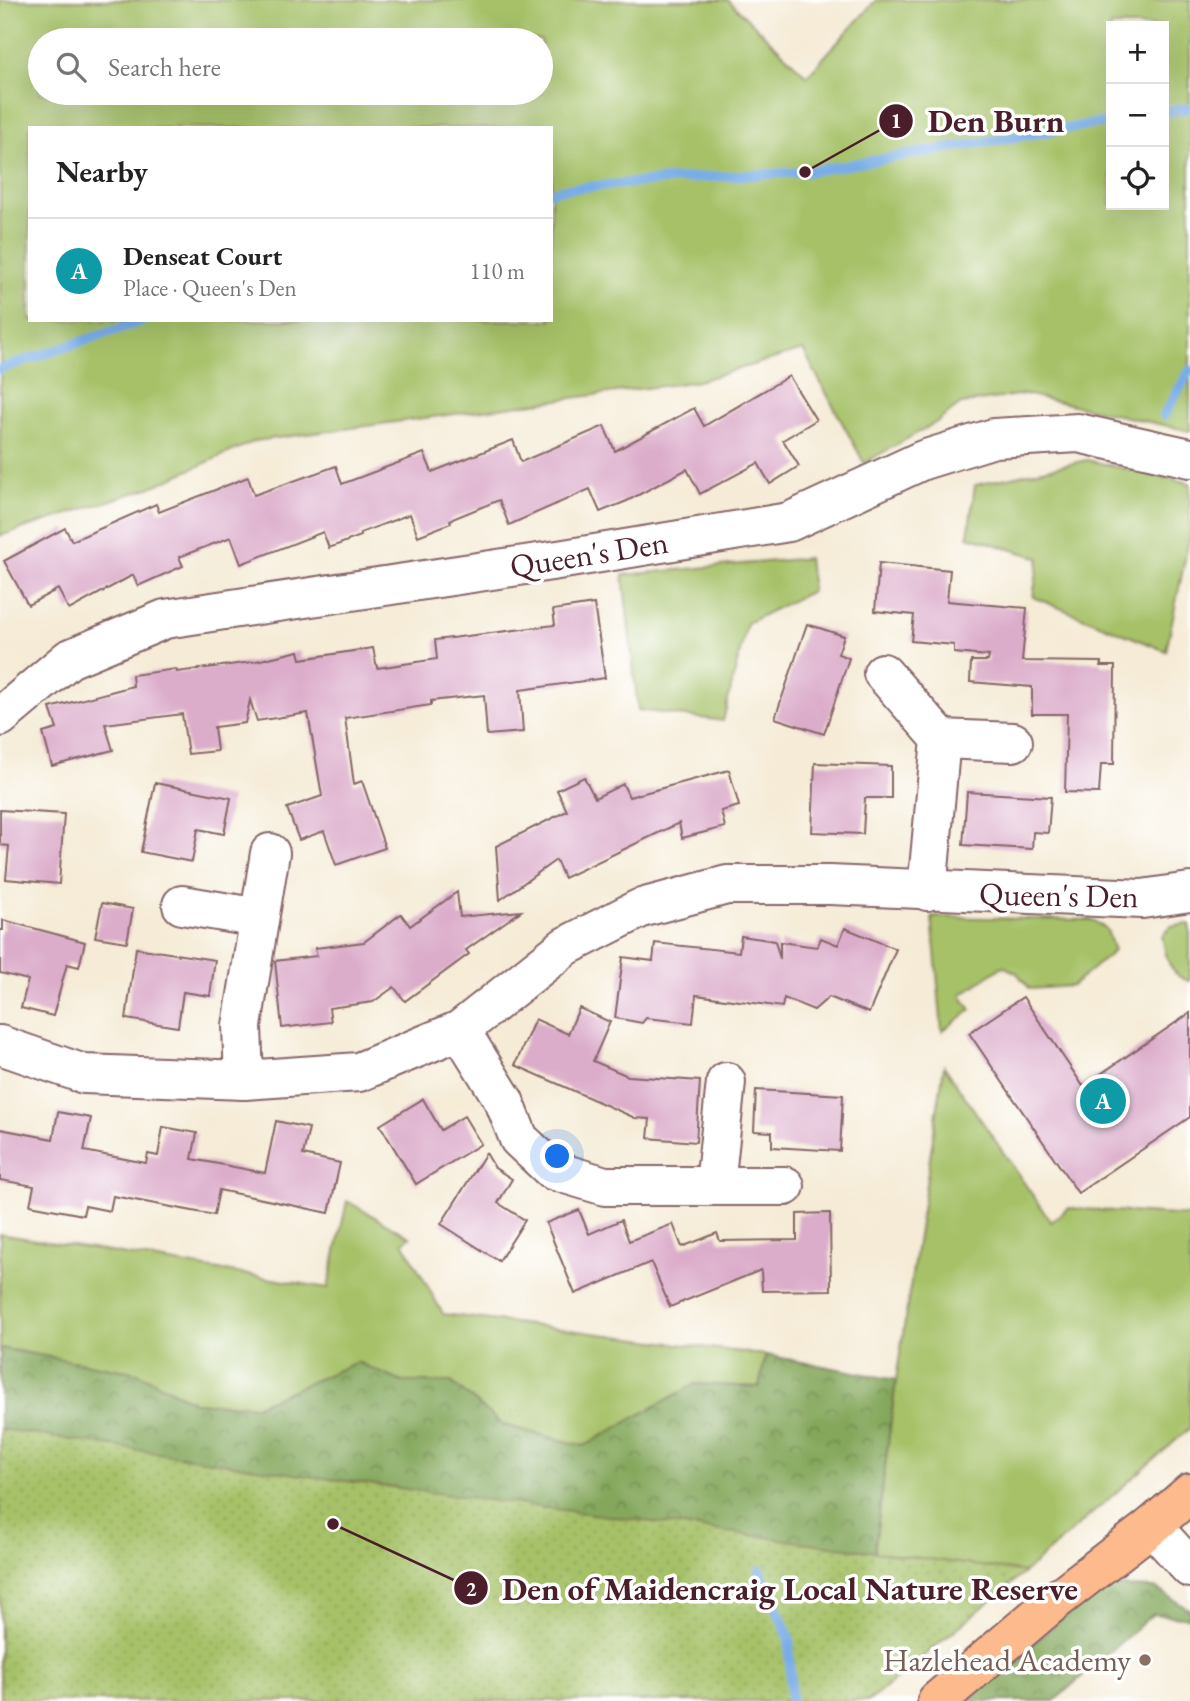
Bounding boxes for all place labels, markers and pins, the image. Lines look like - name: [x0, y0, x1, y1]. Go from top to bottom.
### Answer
- callout: Den Burn: [878, 94, 1078, 148]
- pin: A: [1080, 1075, 1126, 1127]
- callout: Den of Maidencraig Local Nature Reserve: [453, 1561, 1092, 1615]
- place label: Hazlehead Academy: [883, 1639, 1132, 1681]
- marker: Hazlehead Academy: [1137, 1652, 1153, 1668]

